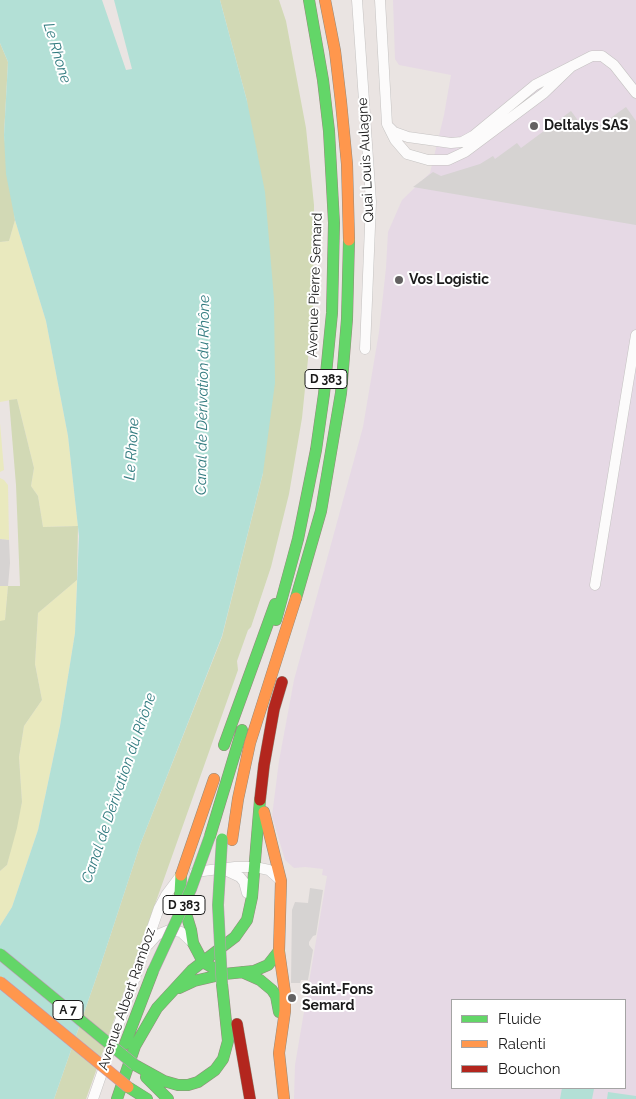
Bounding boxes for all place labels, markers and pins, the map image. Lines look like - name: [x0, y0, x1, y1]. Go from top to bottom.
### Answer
- place label: Deltalys SAS: [544, 118, 628, 134]
- marker: Deltalys SAS: [528, 120, 540, 132]
- place label: Vos Logistic: [409, 272, 489, 288]
- marker: Vos Logistic: [393, 274, 405, 286]
- place label: Saint-Fons Semard: [302, 982, 373, 1014]
- marker: Saint-Fons Semard: [286, 992, 298, 1004]

